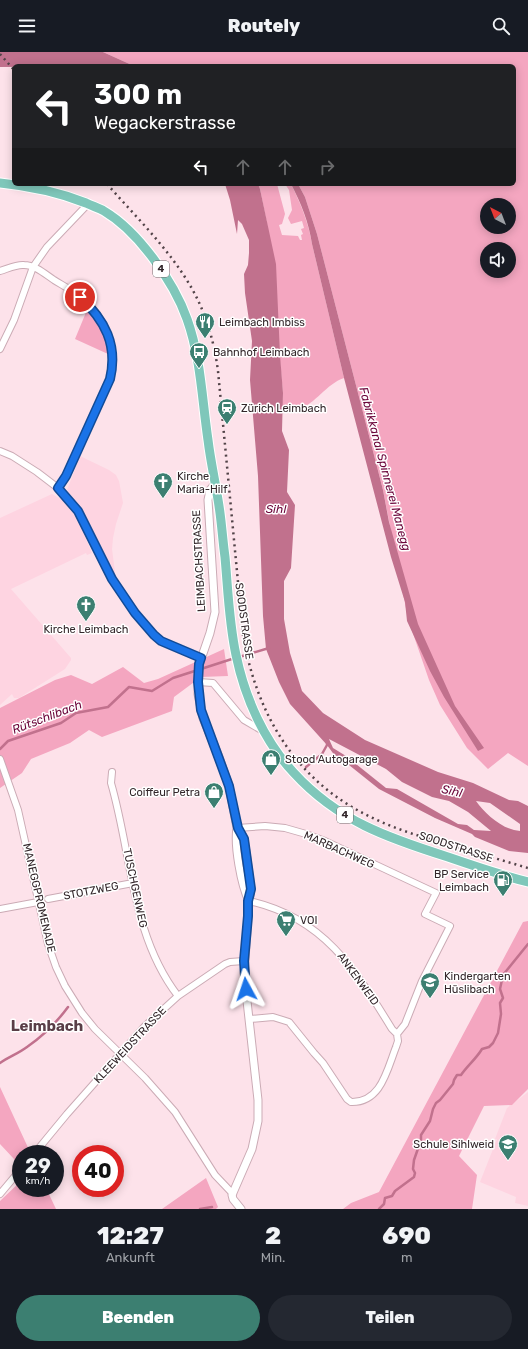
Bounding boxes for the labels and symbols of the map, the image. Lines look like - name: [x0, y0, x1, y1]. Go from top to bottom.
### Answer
- north arrow: [480, 198, 516, 234]
- road number: 4: [153, 261, 169, 277]
- pin: [63, 280, 97, 314]
- restaurant icon: Leimbach Imbiss: [194, 311, 216, 339]
- place label: Leimbach Imbiss: [219, 316, 305, 329]
- bus stop icon: Bahnhof Leimbach: [188, 341, 210, 369]
- place label: Bahnhof Leimbach: [213, 346, 309, 359]
- water label: Fabrikkanal Spinnerei Manegg: [356, 386, 414, 552]
- station icon: Zürich Leimbach: [216, 397, 238, 425]
- place label: Zürich Leimbach: [241, 402, 326, 415]
- place label: Kirche Maria-Hilf: [177, 470, 228, 496]
- church icon: Kirche Maria-Hilf: [152, 471, 174, 499]
- water label: Sihl: [266, 502, 287, 516]
- street label: LEIMBACHSTRASSE: [190, 509, 208, 612]
- street label: SOODSTRASSE: [232, 582, 256, 660]
- church icon: Kirche Leimbach: [75, 594, 97, 622]
- place label: Kirche Leimbach: [43, 623, 129, 636]
- water label: Rütschlibach: [10, 697, 84, 737]
- shop icon: Stood Autogarage: [260, 748, 282, 776]
- place label: Stood Autogarage: [285, 753, 378, 766]
- shop icon: Coiffeur Petra: [203, 781, 225, 809]
- water label: Sihl: [440, 782, 465, 800]
- place label: Coiffeur Petra: [129, 786, 200, 799]
- road number: 4: [337, 807, 353, 823]
- street label: MARBACHWEG: [302, 829, 376, 871]
- street label: SOODSTRASSE: [417, 829, 495, 865]
- street label: MANEGGPROMENADE: [20, 842, 58, 954]
- street label: TUSCHGENWEG: [120, 847, 150, 929]
- place label: BP Service Leimbach: [434, 868, 489, 894]
- fuel station icon: BP Service Leimbach: [492, 869, 514, 897]
- street label: STOTZWEG: [62, 879, 120, 903]
- supermarket icon: VOI: [275, 909, 297, 937]
- place label: VOI: [300, 914, 317, 927]
- street label: ANKENWEID: [335, 950, 381, 1008]
- position arrow: [225, 968, 267, 1010]
- place label: Kindergarten Hüslibach: [444, 970, 511, 996]
- school or university icon: Kindergarten Hüslibach: [419, 971, 441, 999]
- street label: KLEEWEIDSTRASSE: [91, 1004, 169, 1086]
- district label: Leimbach: [11, 1017, 83, 1035]
- school or university icon: Schule Sihlweid: [497, 1133, 519, 1161]
- place label: Schule Sihlweid: [413, 1138, 494, 1151]
- speed limit sign: 40: [72, 1145, 124, 1197]

